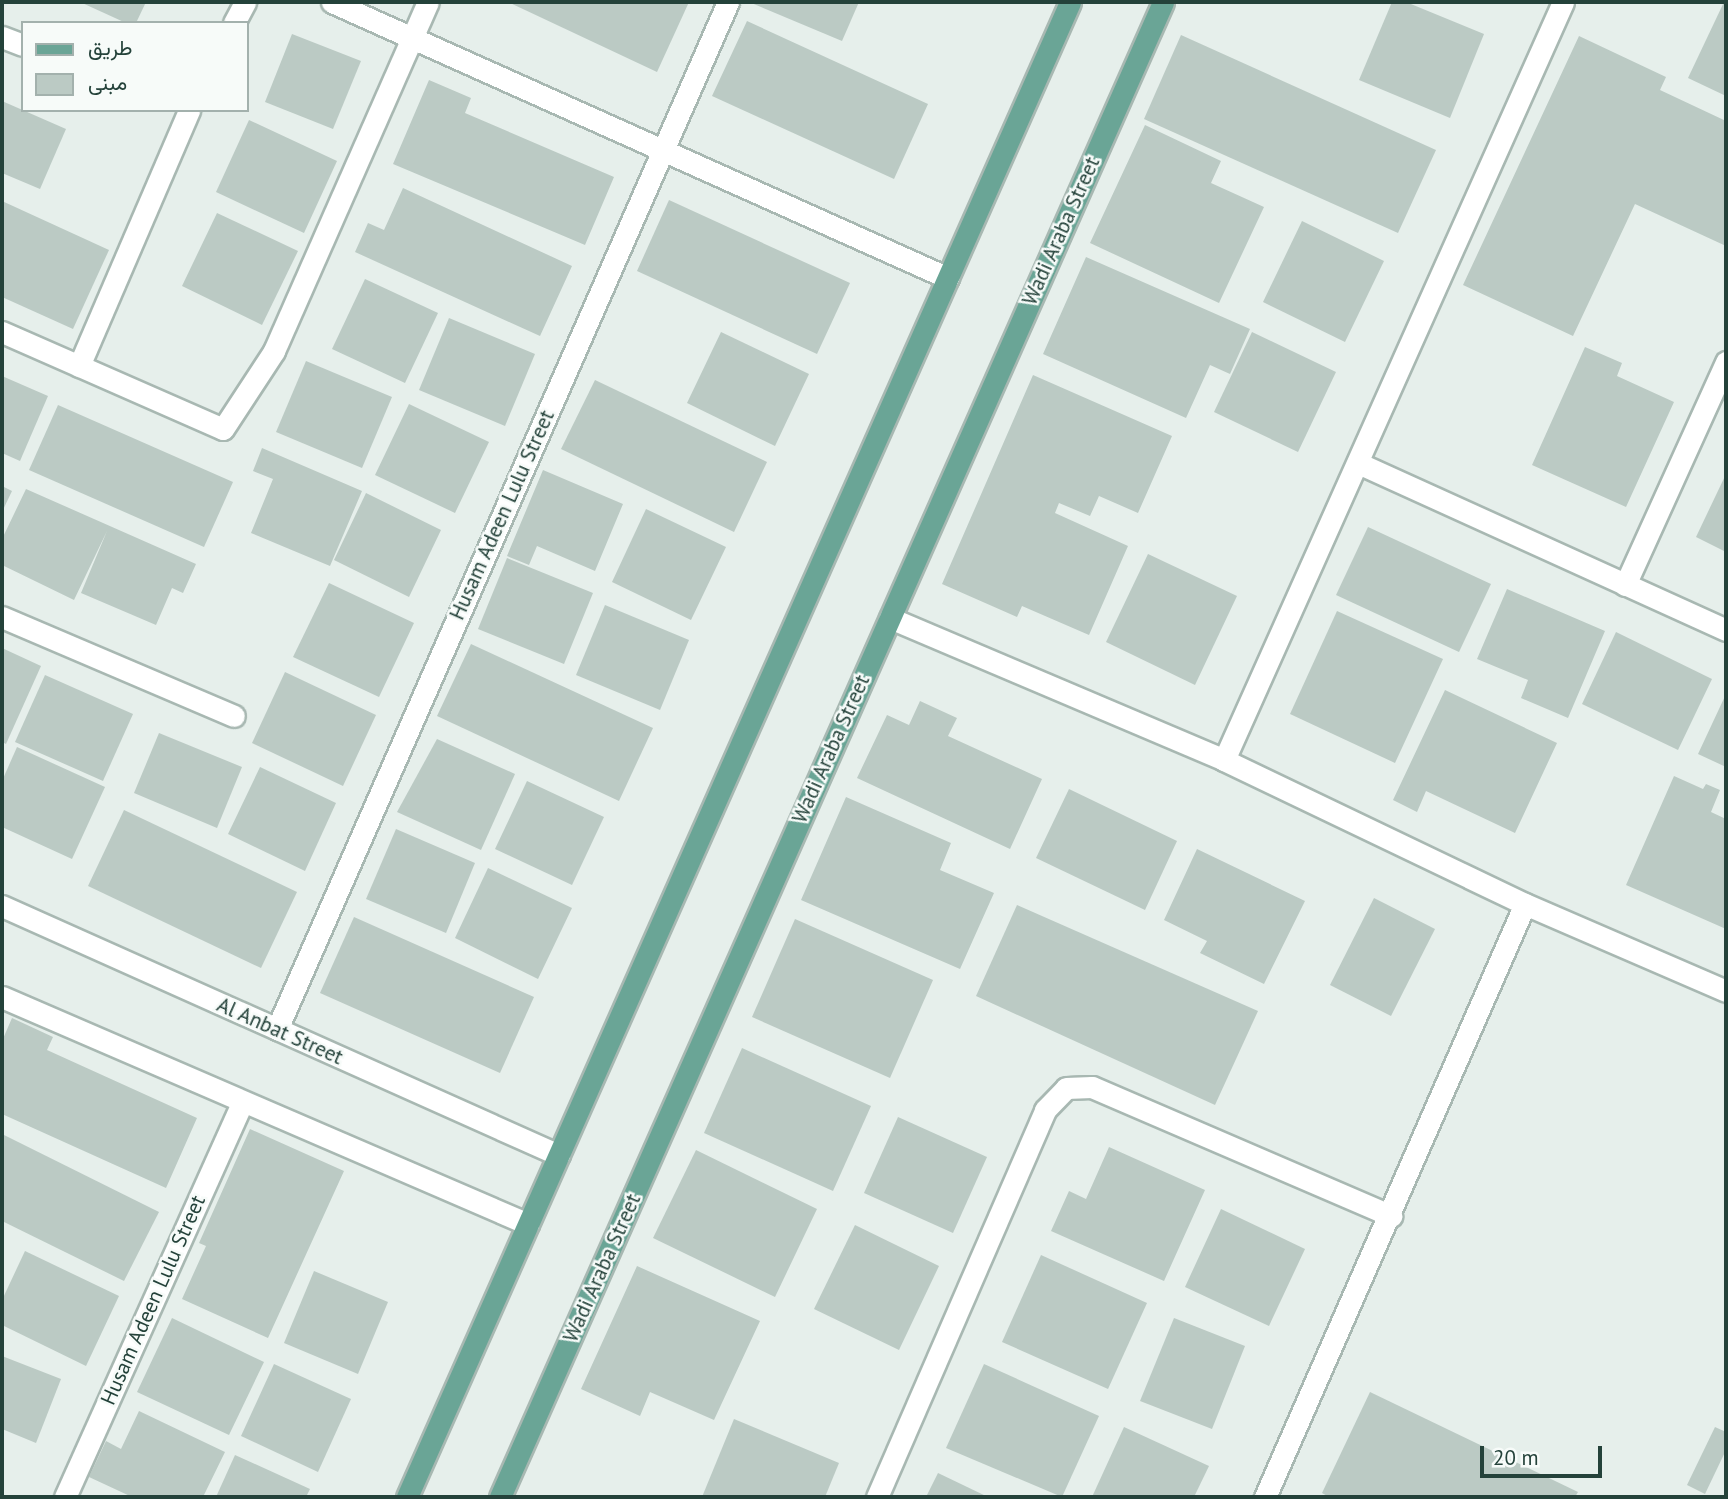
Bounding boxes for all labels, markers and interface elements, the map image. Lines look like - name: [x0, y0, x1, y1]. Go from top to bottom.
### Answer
- legend: [21, 21, 248, 112]
- text: طريق: [88, 34, 133, 61]
- text: مبنى: [88, 69, 127, 96]
- street label: Wadi Araba Street: [1017, 153, 1105, 309]
- street label: Husam Adeen Lulu Street: [444, 406, 560, 624]
- street label: Wadi Araba Street: [787, 671, 875, 827]
- street label: Al Anbat Street: [213, 992, 347, 1070]
- street label: Wadi Araba Street: [558, 1190, 646, 1346]
- street label: Husam Adeen Lulu Street: [95, 1191, 211, 1409]
- scale bar: [1483, 1432, 1606, 1476]
- text: 20 m: [1493, 1444, 1539, 1471]

